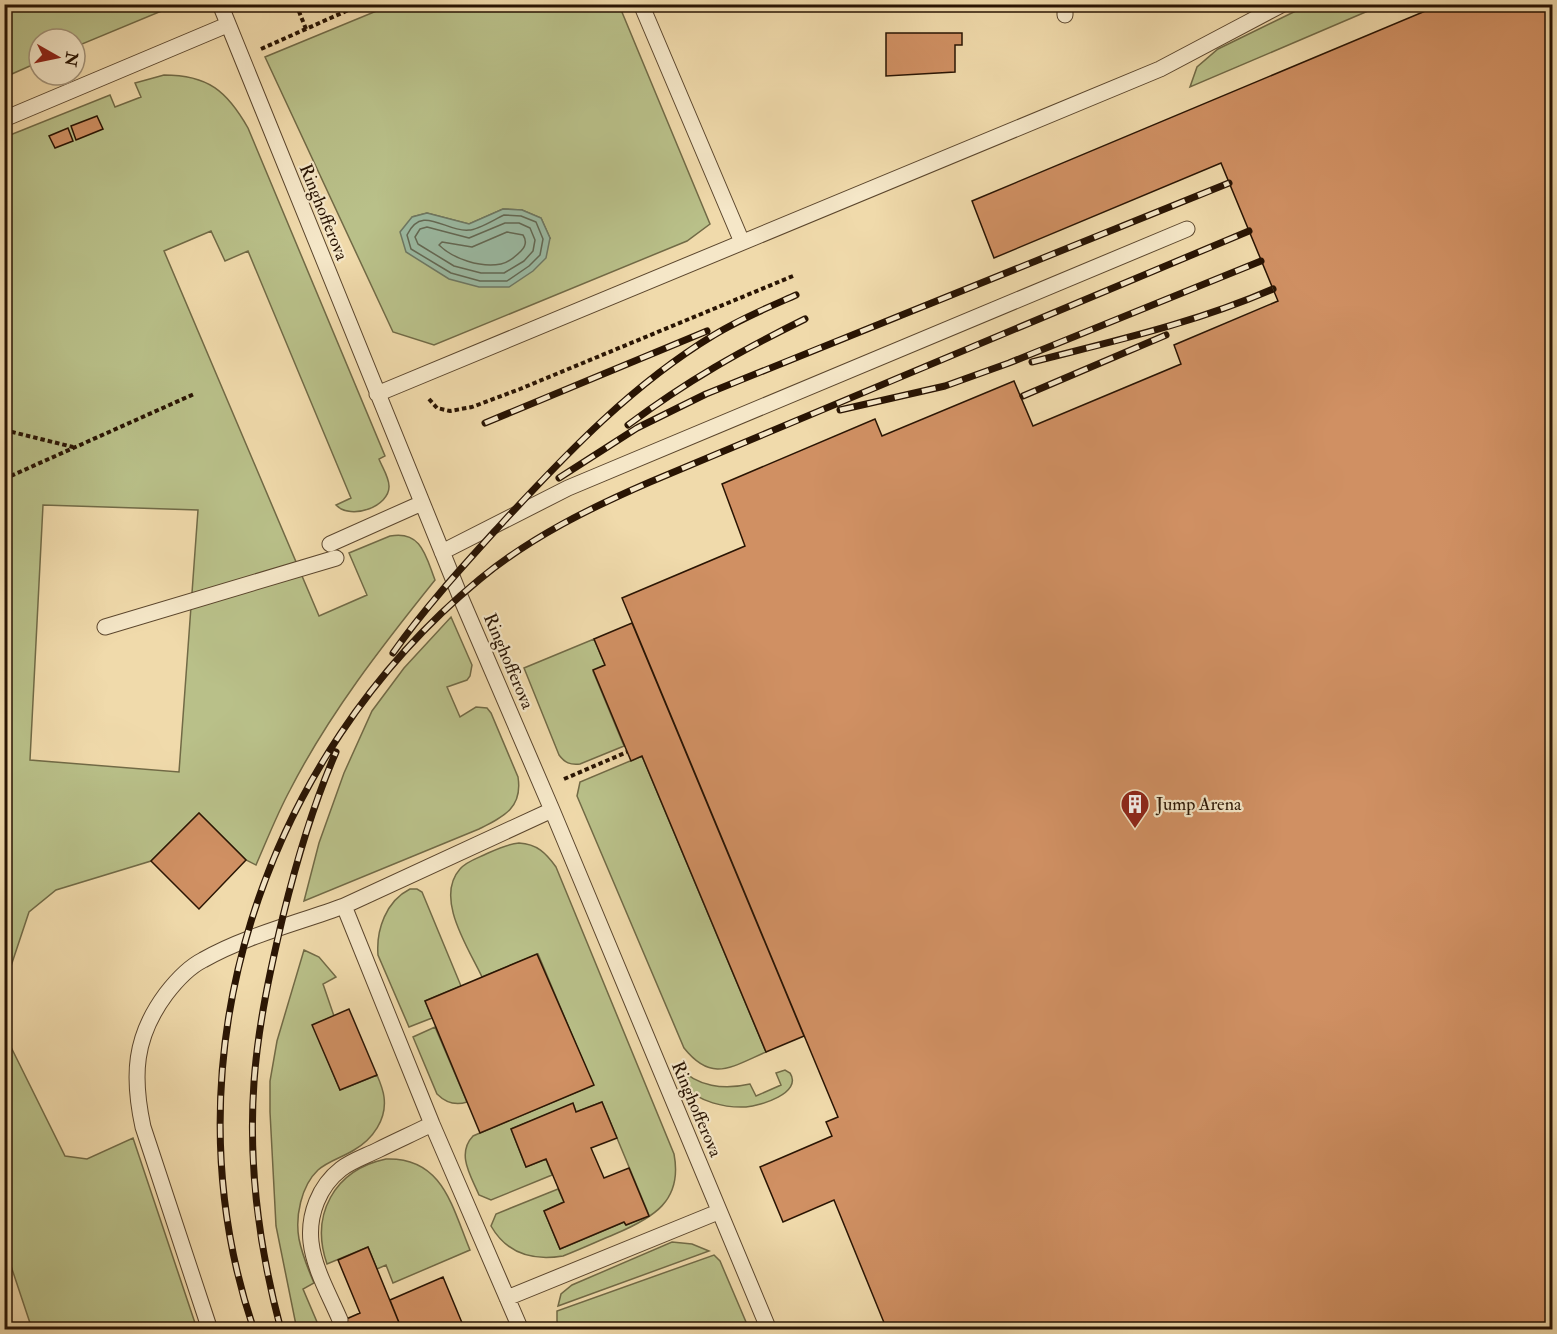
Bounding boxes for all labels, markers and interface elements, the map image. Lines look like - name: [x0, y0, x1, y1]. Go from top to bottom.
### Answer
- north arrow: [27, 27, 87, 87]
- text: N: [60, 50, 82, 68]
- street label: Ringhofferova: [294, 161, 354, 264]
- street label: Ringhofferova: [478, 610, 539, 713]
- building icon: Jump Arena: [1119, 788, 1151, 830]
- place label: Jump Arena: [1155, 793, 1242, 816]
- street label: Ringhofferova: [666, 1058, 727, 1161]

